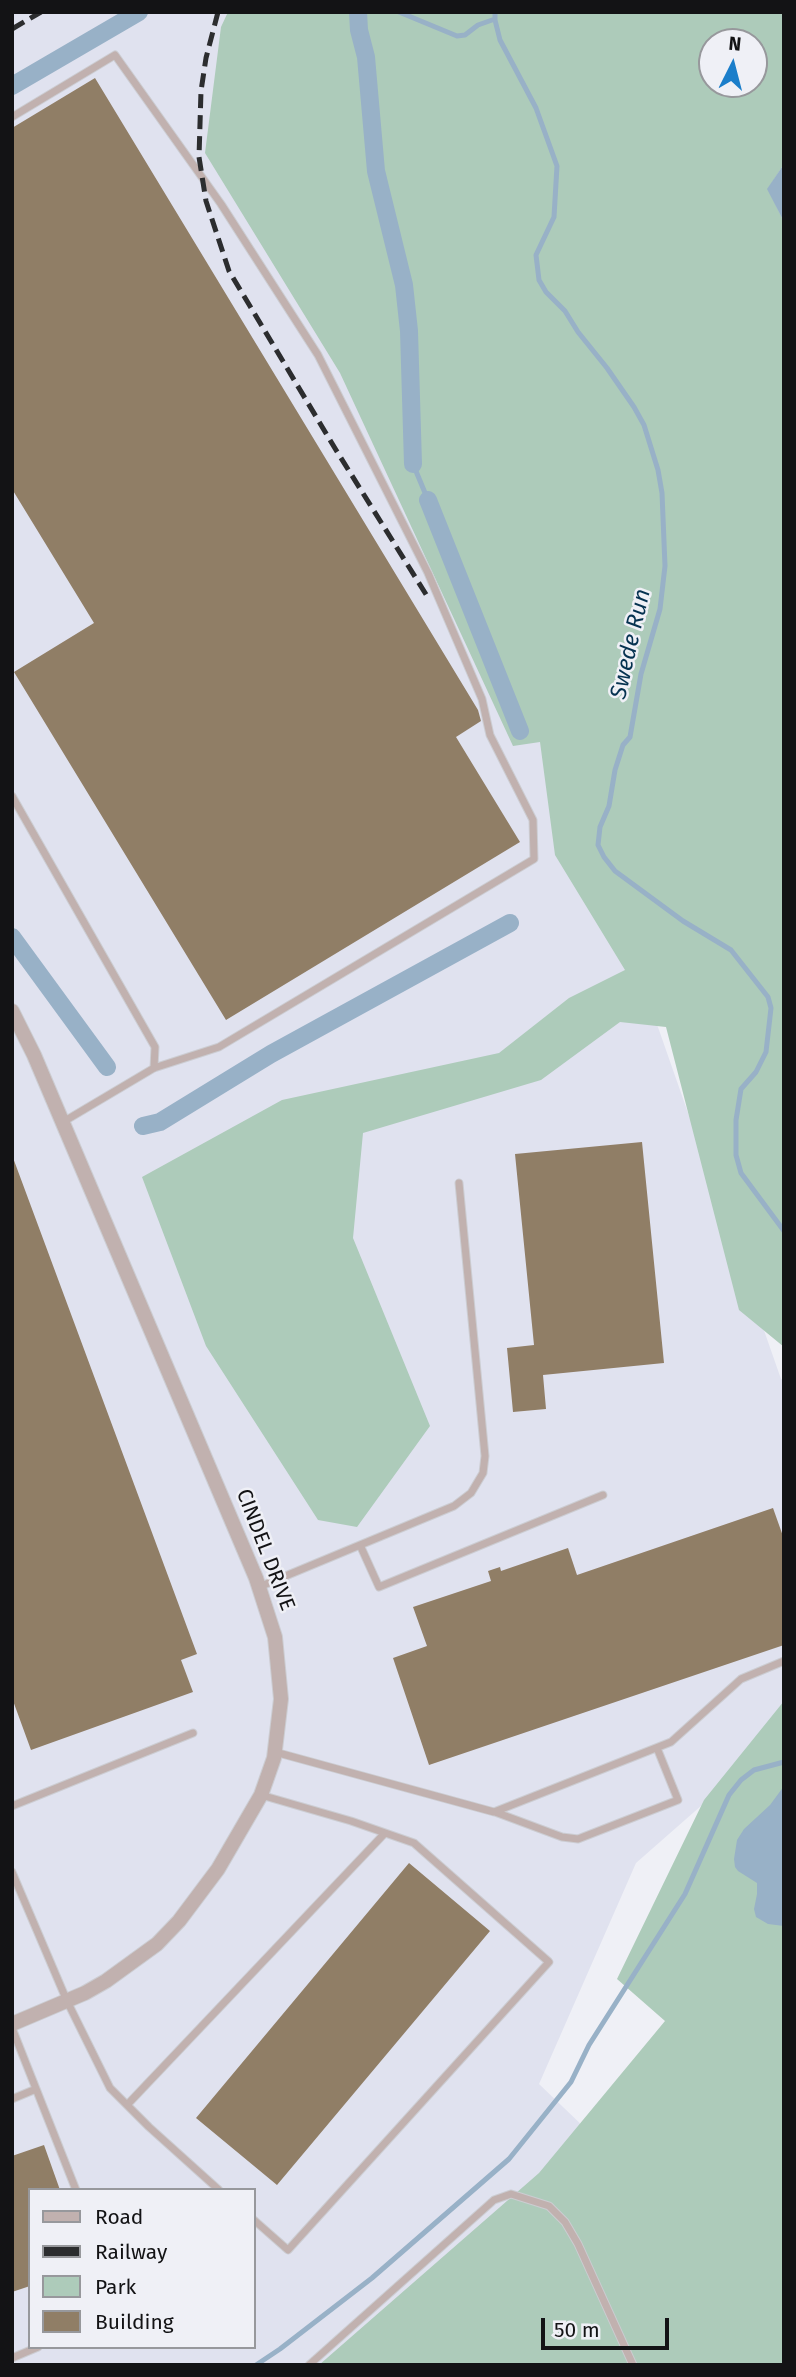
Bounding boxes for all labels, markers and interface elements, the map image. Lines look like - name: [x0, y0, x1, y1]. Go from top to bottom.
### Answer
- north arrow: [698, 28, 768, 98]
- text: N: [728, 32, 743, 56]
- water label: Swede Run: [605, 586, 657, 702]
- street label: CINDEL DRIVE: [230, 1486, 300, 1614]
- legend: [28, 2188, 256, 2349]
- text: Road: [95, 2204, 143, 2230]
- text: Railway: [95, 2239, 167, 2265]
- text: Park: [95, 2274, 136, 2300]
- scale bar: [544, 2304, 672, 2348]
- text: Building: [95, 2309, 174, 2335]
- text: 50 m: [554, 2317, 600, 2343]

